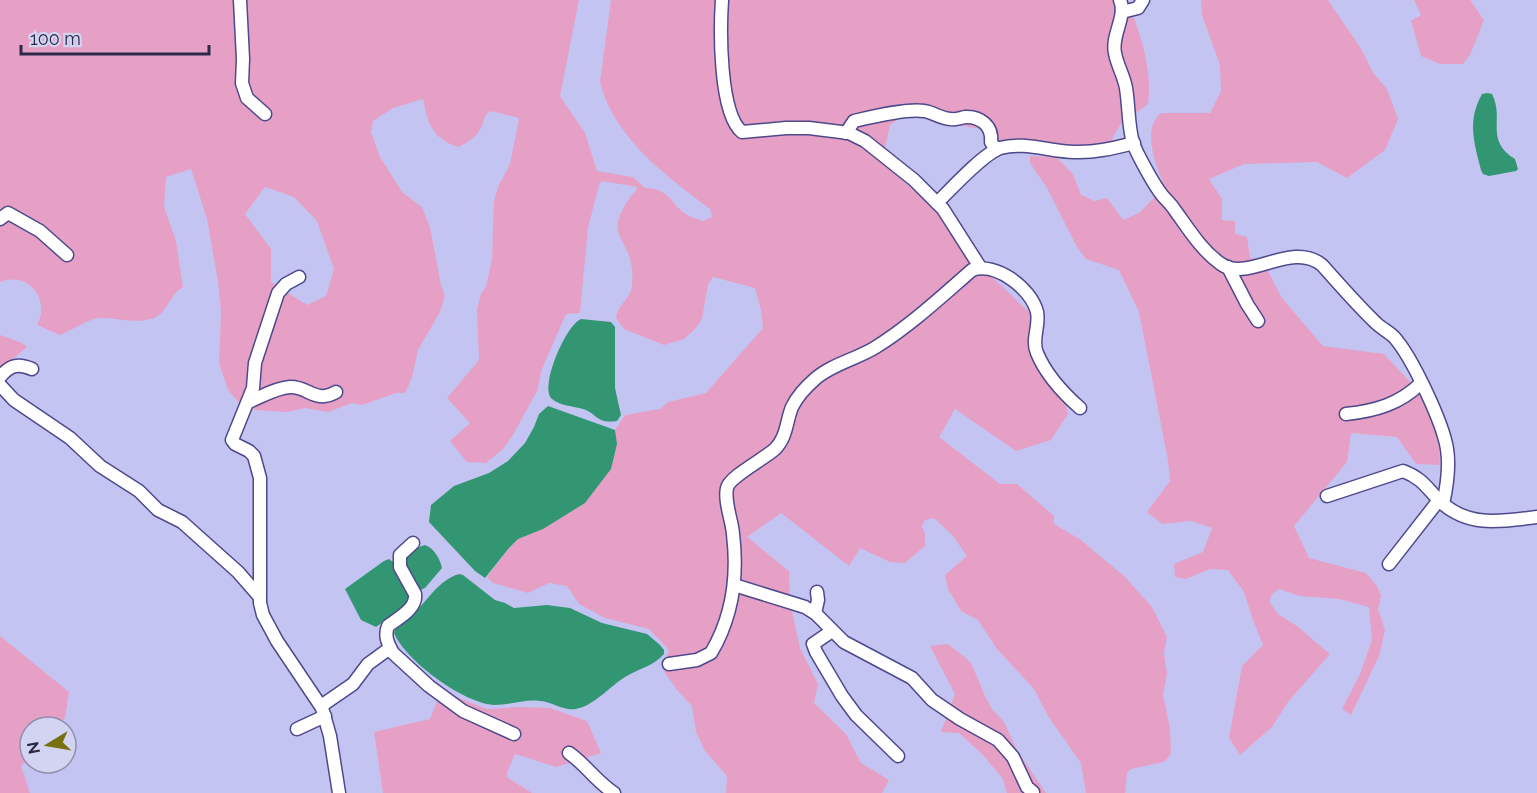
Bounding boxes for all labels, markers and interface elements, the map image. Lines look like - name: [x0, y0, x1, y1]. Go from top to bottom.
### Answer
- scale bar: [21, 18, 208, 56]
- text: 100 m: [30, 28, 81, 49]
- north arrow: [18, 715, 78, 775]
- text: N: [23, 740, 44, 756]

